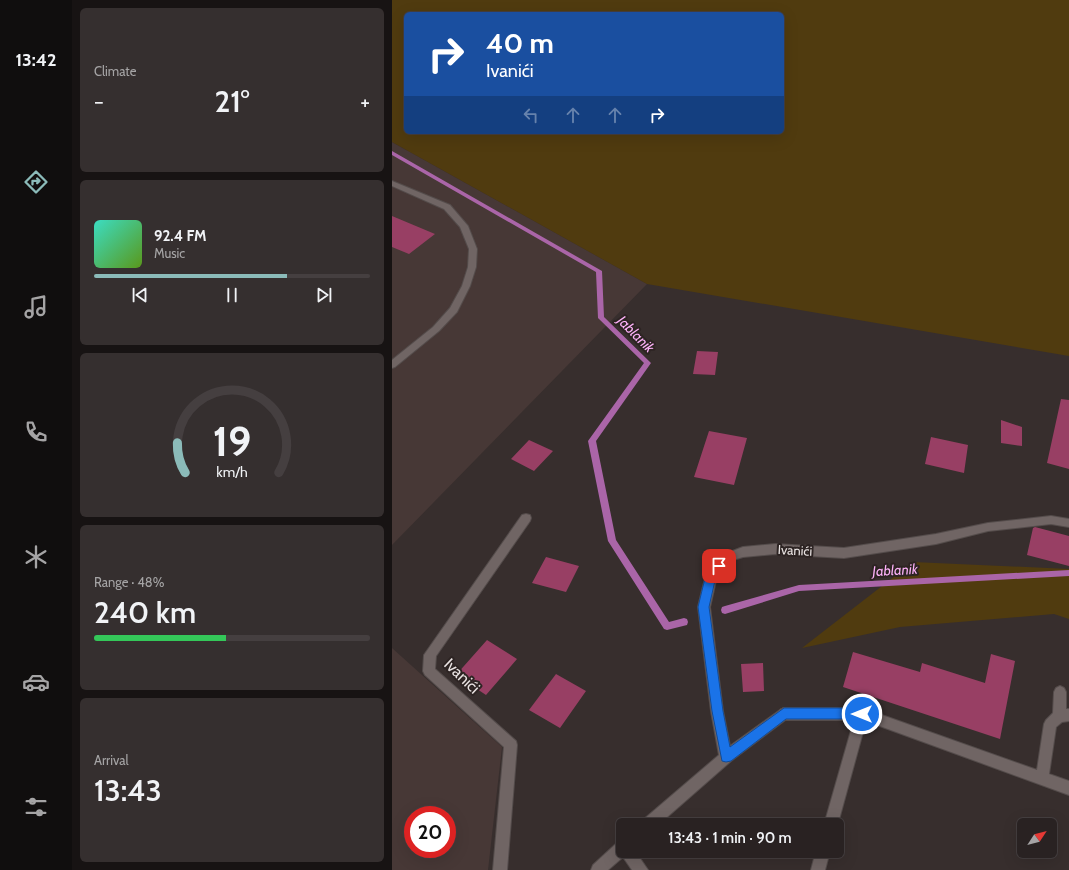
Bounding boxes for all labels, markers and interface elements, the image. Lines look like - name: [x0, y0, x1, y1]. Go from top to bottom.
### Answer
- text: 40 m: [486, 26, 554, 60]
- icon: right: [420, 28, 472, 80]
- text: 13:42: [15, 49, 57, 71]
- text: Ivanići: [486, 60, 534, 82]
- text: Climate: [94, 63, 136, 79]
- text: 21°: [214, 83, 250, 120]
- text: −: [94, 88, 104, 115]
- text: +: [360, 88, 370, 115]
- icon: left: [520, 104, 542, 126]
- icon: ahead: [562, 104, 584, 126]
- icon: ahead: [604, 104, 626, 126]
- icon: right: [646, 104, 668, 126]
- icon: directions: [22, 168, 50, 196]
- text: 92.4 FM: [154, 227, 207, 245]
- text: Music: [154, 245, 185, 261]
- icon: previous: [129, 284, 151, 306]
- icon: pause: [221, 284, 243, 306]
- icon: next: [313, 284, 335, 306]
- icon: music: [22, 293, 50, 321]
- water label: Jablanik: [612, 310, 659, 357]
- text: 19: [213, 416, 251, 466]
- icon: phone: [22, 418, 50, 446]
- text: km/h: [216, 463, 248, 481]
- street label: Ivanići: [777, 541, 813, 559]
- icon: climate: [22, 543, 50, 571]
- pin: [702, 549, 736, 583]
- icon: arrive: [708, 555, 730, 577]
- water label: Jablanik: [870, 560, 919, 580]
- text: Range · 48%: [94, 574, 164, 590]
- text: 240 km: [94, 594, 196, 631]
- street label: Ivanići: [440, 654, 484, 698]
- icon: car: [22, 668, 50, 696]
- position arrow: [841, 693, 883, 735]
- text: Arrival: [94, 752, 129, 768]
- text: 13:43: [94, 772, 162, 809]
- icon: filters: [22, 793, 50, 821]
- speed limit sign: 20: [404, 806, 456, 858]
- north arrow: [1017, 818, 1057, 858]
- map controls: [1017, 818, 1057, 858]
- text: 13:43 · 1 min · 90 m: [668, 829, 792, 847]

